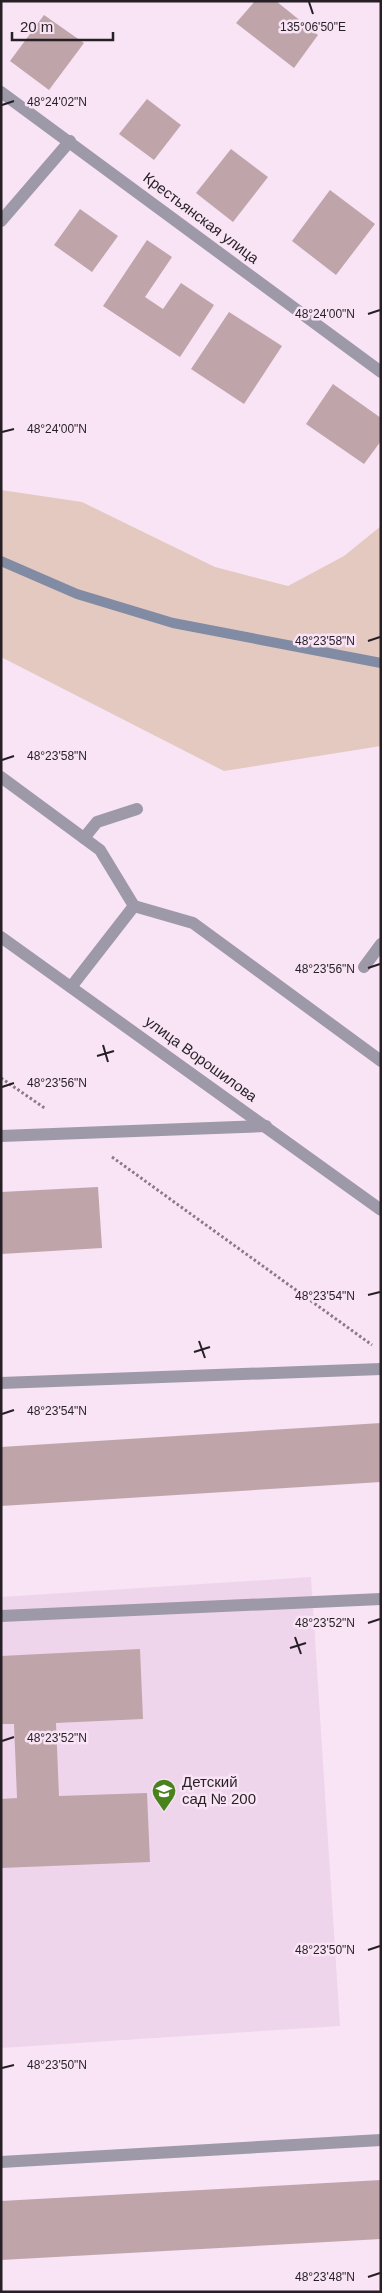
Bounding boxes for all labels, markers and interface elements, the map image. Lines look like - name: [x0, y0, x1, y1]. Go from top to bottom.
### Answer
- scale bar: [12, 10, 114, 42]
- text: 20 m: [20, 18, 53, 35]
- text: 135°06'50"E: [280, 20, 346, 34]
- text: 48°24'02"N: [27, 95, 87, 109]
- street label: Крестьянская улица: [140, 169, 263, 267]
- text: 48°24'00"N: [295, 307, 355, 321]
- text: 48°24'00"N: [27, 422, 87, 436]
- text: 48°23'58"N: [295, 634, 355, 648]
- text: 48°23'58"N: [27, 749, 87, 763]
- text: 48°23'56"N: [295, 962, 355, 976]
- street label: улица Ворошилова: [142, 1012, 261, 1105]
- text: 48°23'56"N: [27, 1076, 87, 1090]
- text: 48°23'54"N: [295, 1289, 355, 1303]
- text: 48°23'54"N: [27, 1404, 87, 1418]
- text: 48°23'52"N: [295, 1616, 355, 1630]
- text: 48°23'52"N: [27, 1731, 87, 1745]
- place label: Детский сад № 200: [182, 1773, 256, 1807]
- school or university icon: Детский сад № 200: [151, 1778, 177, 1812]
- text: 48°23'50"N: [295, 1943, 355, 1957]
- text: 48°23'50"N: [27, 2058, 87, 2072]
- text: 48°23'48"N: [295, 2270, 355, 2284]

